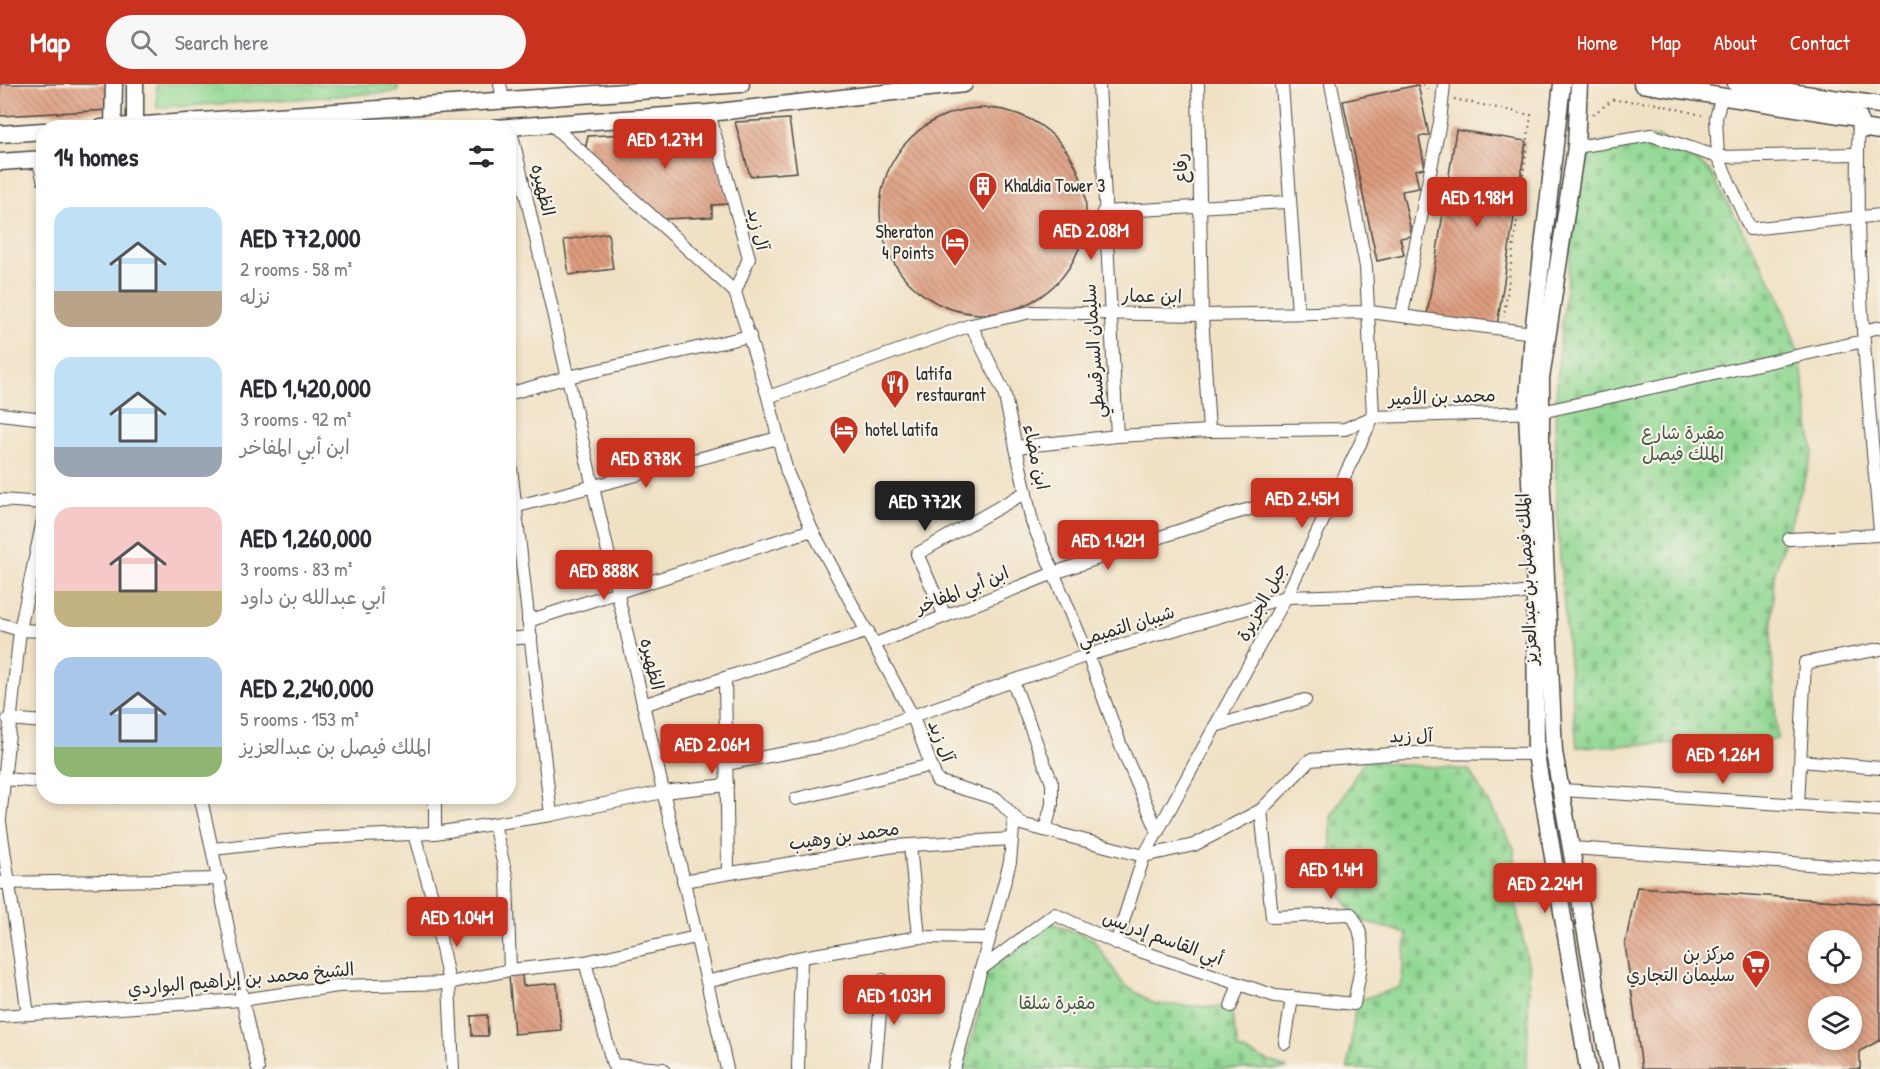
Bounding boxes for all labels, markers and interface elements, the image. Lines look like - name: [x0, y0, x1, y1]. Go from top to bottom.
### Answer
- search box: [106, 15, 526, 69]
- text: Map: [30, 23, 70, 61]
- icon: search: [127, 26, 160, 59]
- text: Search here: [175, 27, 269, 57]
- text: Home: [1577, 28, 1618, 57]
- text: Map: [1651, 28, 1681, 57]
- text: About: [1714, 28, 1757, 57]
- text: Contact: [1790, 28, 1850, 57]
- pin: AED 1.27M: [596, 119, 734, 170]
- text: AED 1.27M: [627, 125, 703, 152]
- text: 14 homes: [54, 139, 139, 174]
- icon: filters: [465, 140, 498, 173]
- street label: رفاع: [1168, 153, 1193, 183]
- street label: الظهيره: [525, 161, 562, 218]
- building icon: Khaldia Tower 3: [967, 170, 999, 212]
- place label: Khaldia Tower 3: [1004, 173, 1105, 198]
- pin: AED 1.98M: [1408, 177, 1546, 228]
- text: AED 1.98M: [1441, 183, 1513, 210]
- street label: آل زيد: [741, 205, 776, 254]
- pin: AED 2.08M: [1022, 210, 1160, 261]
- text: AED 2.08M: [1053, 216, 1129, 243]
- place label: Sheraton 4 Points: [875, 219, 934, 265]
- text: AED 772,000: [240, 220, 361, 255]
- hotel icon: Sheraton 4 Points: [939, 226, 971, 268]
- icon: home: [102, 231, 174, 303]
- text: 2 rooms · 58 m²: [240, 255, 352, 282]
- street label: ابن عمار: [1121, 282, 1182, 309]
- text: نزله: [240, 283, 270, 310]
- street label: سليمان السرقسطي: [1076, 283, 1115, 419]
- place label: latifa restaurant: [916, 361, 987, 407]
- restaurant icon: latifa restaurant: [879, 368, 911, 410]
- text: AED 1,420,000: [240, 370, 371, 405]
- icon: home: [102, 381, 174, 453]
- street label: محمد بن الأمير: [1386, 382, 1496, 411]
- text: 3 rooms · 92 m²: [240, 405, 351, 432]
- hotel icon: hotel latifa: [828, 414, 860, 456]
- place label: hotel latifa: [865, 417, 938, 442]
- park label: مقبرة شارع الملك فيصل: [1641, 420, 1725, 466]
- street label: ابن مضاء: [1017, 422, 1056, 492]
- text: ابن أبي المفاخر: [240, 433, 350, 460]
- pin: AED 878K: [584, 438, 708, 489]
- text: AED 878K: [611, 444, 681, 471]
- pin: AED 2.45M: [1233, 478, 1371, 529]
- pin: AED 772K: [863, 481, 987, 532]
- text: AED 2.45M: [1265, 484, 1339, 511]
- text: AED 772K: [889, 487, 961, 514]
- street label: الملك فيصل بن عبدالعزيز: [1510, 492, 1544, 668]
- text: AED 1,260,000: [240, 520, 372, 555]
- pin: AED 1.42M: [1039, 520, 1177, 571]
- text: AED 1.42M: [1072, 526, 1145, 553]
- icon: home: [102, 531, 174, 603]
- pin: AED 888K: [542, 550, 666, 601]
- text: 3 rooms · 83 m²: [240, 555, 352, 582]
- text: AED 888K: [569, 556, 639, 583]
- street label: جبل الجزيرة: [1230, 558, 1293, 645]
- street label: ابن أبي المفاخر: [909, 559, 1014, 624]
- text: أبي عبدالله بن داود: [240, 583, 386, 610]
- street label: شيبان التميمي: [1074, 599, 1179, 656]
- street label: الظهيره: [634, 635, 671, 692]
- text: AED 2,240,000: [240, 670, 374, 705]
- icon: home: [102, 681, 174, 753]
- text: 5 rooms · 153 m²: [240, 705, 359, 732]
- street label: آل زيد: [922, 716, 961, 767]
- street label: آل زيد: [1389, 723, 1434, 748]
- pin: AED 2.06M: [643, 724, 781, 775]
- text: AED 2.06M: [674, 730, 750, 757]
- text: الملك فيصل بن عبدالعزيز: [240, 733, 431, 760]
- pin: AED 1.26M: [1654, 734, 1792, 785]
- text: AED 1.26M: [1686, 740, 1760, 767]
- street label: محمد بن وهيب: [787, 815, 901, 856]
- pin: AED 1.4M: [1269, 849, 1393, 900]
- text: AED 1.4M: [1299, 855, 1363, 882]
- pin: AED 2.24M: [1476, 863, 1614, 914]
- text: AED 2.24M: [1507, 869, 1583, 896]
- pin: AED 1.04M: [388, 897, 526, 948]
- text: AED 1.04M: [421, 903, 493, 930]
- street label: أبي القاسم إدريس: [1098, 904, 1227, 975]
- map controls: [1808, 930, 1862, 1050]
- button: locate: [1808, 930, 1862, 984]
- place label: مركز بن سليمان التجاري: [1626, 941, 1735, 988]
- supermarket icon: مركز بن سليمان التجاري: [1740, 948, 1772, 990]
- street label: الشيخ محمد بن إبراهيم البواردي: [127, 956, 355, 1003]
- pin: AED 1.03M: [825, 975, 963, 1026]
- text: AED 1.03M: [857, 981, 931, 1008]
- park label: مقبرة شلقا: [1019, 990, 1095, 1015]
- button: layers: [1808, 996, 1862, 1050]

